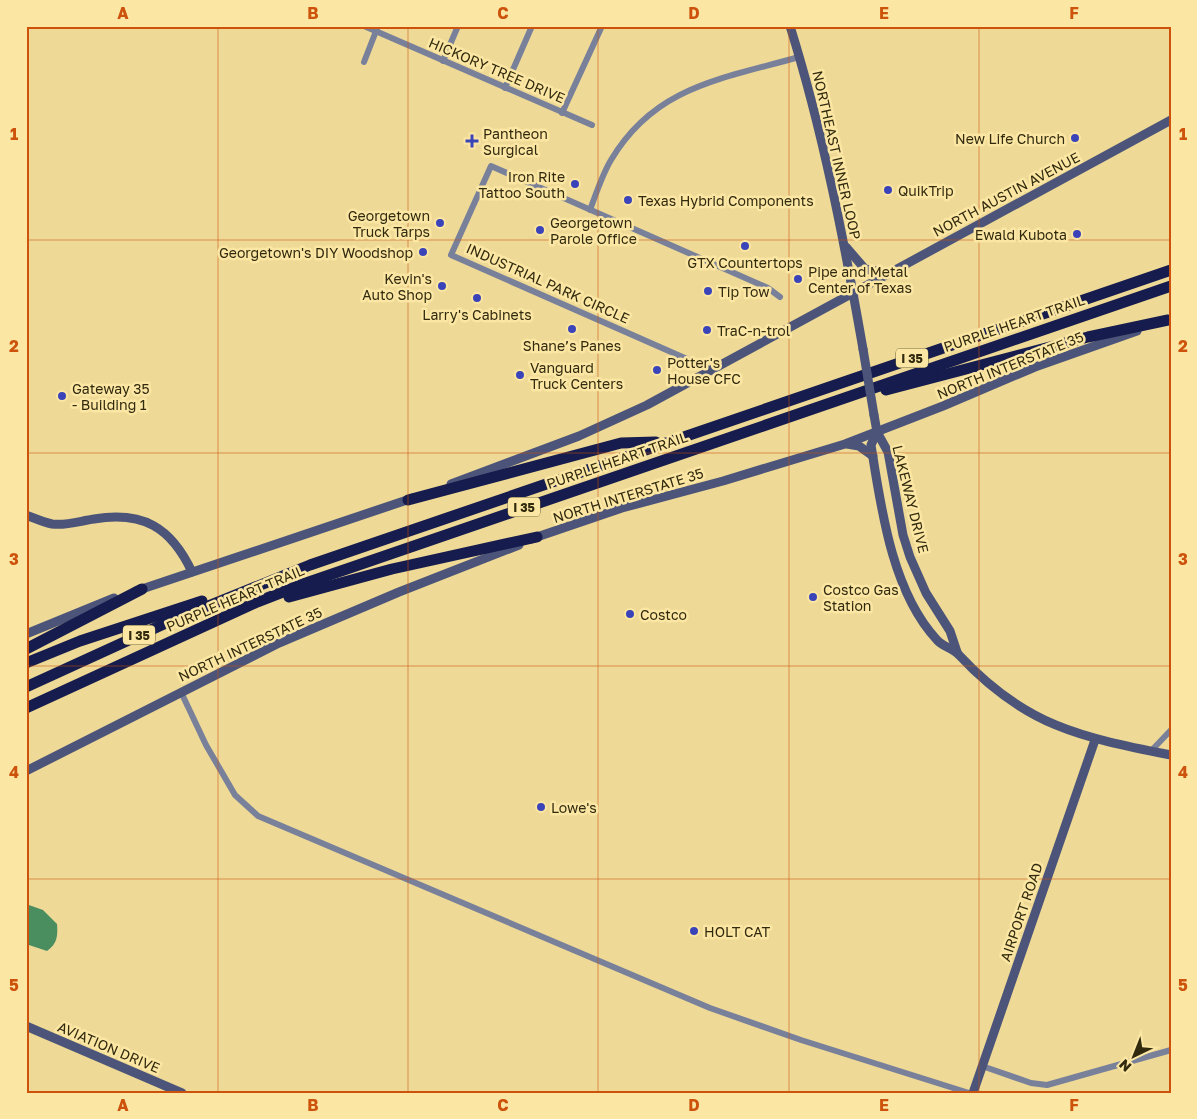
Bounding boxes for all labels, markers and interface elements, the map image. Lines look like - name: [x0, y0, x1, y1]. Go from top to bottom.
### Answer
- text: A: [117, 3, 129, 23]
- text: B: [307, 3, 319, 23]
- text: C: [497, 3, 509, 23]
- text: D: [688, 3, 700, 23]
- text: E: [879, 3, 889, 23]
- text: F: [1069, 3, 1079, 23]
- street label: HICKORY TREE DRIVE: [426, 34, 568, 106]
- street label: NORTHEAST INNER LOOP: [809, 69, 865, 241]
- text: 1: [10, 124, 18, 144]
- text: 1: [1179, 124, 1187, 144]
- place label: Pantheon Surgical: [483, 125, 548, 158]
- place label: New Life Church: [955, 130, 1065, 147]
- marker: New Life Church: [1069, 132, 1081, 144]
- marker: Pantheon Surgical: [465, 134, 479, 148]
- street label: NORTH AUSTIN AVENUE: [930, 148, 1082, 240]
- place label: Iron Rite Tattoo South: [478, 168, 565, 201]
- marker: Iron Rite Tattoo South: [569, 178, 581, 190]
- place label: QuikTrip: [898, 182, 954, 199]
- marker: QuikTrip: [882, 184, 894, 196]
- place label: Texas Hybrid Components: [638, 192, 814, 209]
- marker: Texas Hybrid Components: [622, 194, 634, 206]
- place label: Georgetown Truck Tarps: [348, 207, 430, 240]
- place label: Georgetown Parole Office: [550, 214, 637, 247]
- marker: Georgetown Truck Tarps: [434, 217, 446, 229]
- marker: Georgetown Parole Office: [534, 224, 546, 236]
- place label: Ewald Kubota: [975, 226, 1067, 243]
- marker: Ewald Kubota: [1071, 228, 1083, 240]
- street label: INDUSTRIAL PARK CIRCLE: [464, 239, 632, 327]
- marker: GTX Countertops: [739, 240, 751, 252]
- place label: Georgetown's DIY Woodshop: [219, 244, 413, 261]
- marker: Georgetown's DIY Woodshop: [417, 246, 429, 258]
- place label: GTX Countertops: [687, 254, 803, 271]
- place label: Pipe and Metal Center of Texas: [808, 263, 912, 296]
- place label: Kevin's Auto Shop: [362, 270, 432, 303]
- marker: Pipe and Metal Center of Texas: [792, 273, 804, 285]
- marker: Kevin's Auto Shop: [436, 280, 448, 292]
- place label: Tip Tow: [718, 283, 770, 300]
- marker: Tip Tow: [702, 285, 714, 297]
- street label: PURPLE HEART TRAIL: [941, 291, 1087, 355]
- marker: Larry's Cabinets: [471, 292, 483, 304]
- place label: Larry's Cabinets: [422, 306, 532, 323]
- place label: TraC-n-trol: [717, 322, 790, 339]
- marker: Shane’s Panes: [566, 323, 578, 335]
- marker: TraC-n-trol: [701, 324, 713, 336]
- street label: NORTH INTERSTATE 35: [934, 328, 1086, 402]
- text: 2: [9, 336, 19, 356]
- text: 2: [1178, 336, 1188, 356]
- place label: Shane’s Panes: [523, 337, 621, 354]
- road number: I 35: [896, 348, 928, 368]
- place label: Potter's House CFC: [667, 354, 741, 387]
- place label: Vanguard Truck Centers: [530, 359, 623, 392]
- marker: Potter's House CFC: [651, 364, 663, 376]
- marker: Vanguard Truck Centers: [514, 369, 526, 381]
- place label: Gateway 35 - Building 1: [72, 380, 150, 413]
- marker: Gateway 35 - Building 1: [56, 390, 68, 402]
- street label: PURPLE HEART TRAIL: [544, 428, 690, 492]
- street label: LAKEWAY DRIVE: [889, 443, 933, 555]
- street label: NORTH INTERSTATE 35: [551, 464, 705, 526]
- road number: I 35: [508, 498, 540, 516]
- text: 3: [9, 549, 19, 569]
- text: 3: [1178, 549, 1188, 569]
- street label: PURPLE HEART TRAIL: [163, 561, 307, 635]
- place label: Costco Gas Station: [823, 581, 899, 614]
- marker: Costco Gas Station: [807, 591, 819, 603]
- street label: NORTH INTERSTATE 35: [175, 603, 325, 685]
- place label: Costco: [640, 606, 687, 623]
- marker: Costco: [624, 608, 636, 620]
- road number: I 35: [123, 626, 155, 644]
- text: 4: [9, 762, 19, 782]
- text: 4: [1178, 762, 1188, 782]
- place label: Lowe's: [551, 799, 597, 816]
- marker: Lowe's: [535, 801, 547, 813]
- street label: AIRPORT ROAD: [996, 860, 1046, 964]
- place label: HOLT CAT: [704, 923, 771, 940]
- marker: HOLT CAT: [688, 925, 700, 937]
- text: 5: [9, 975, 19, 995]
- text: 5: [1178, 975, 1188, 995]
- street label: AVIATION DRIVE: [55, 1018, 163, 1076]
- north arrow: [1110, 1032, 1160, 1082]
- text: N: [1115, 1056, 1134, 1076]
- text: A: [117, 1095, 129, 1115]
- text: B: [307, 1095, 319, 1115]
- text: C: [497, 1095, 509, 1115]
- text: D: [688, 1095, 700, 1115]
- text: E: [879, 1095, 889, 1115]
- text: F: [1069, 1095, 1079, 1115]

